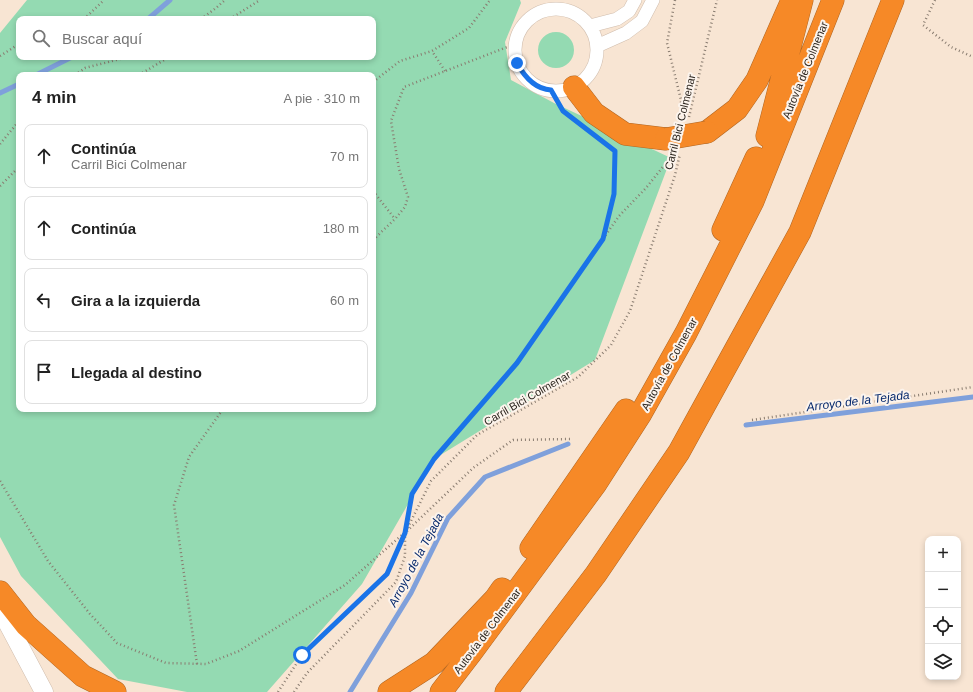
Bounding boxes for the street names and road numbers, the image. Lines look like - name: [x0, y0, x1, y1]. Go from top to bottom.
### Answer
- street label: Autovía de Colmenar: [780, 20, 830, 120]
- street label: Carril Bici Colmenar: [662, 73, 698, 171]
- street label: Autovía de Colmenar: [639, 316, 699, 412]
- street label: Carril Bici Colmenar: [482, 368, 573, 428]
- street label: Autovía de Colmenar: [451, 586, 523, 676]

